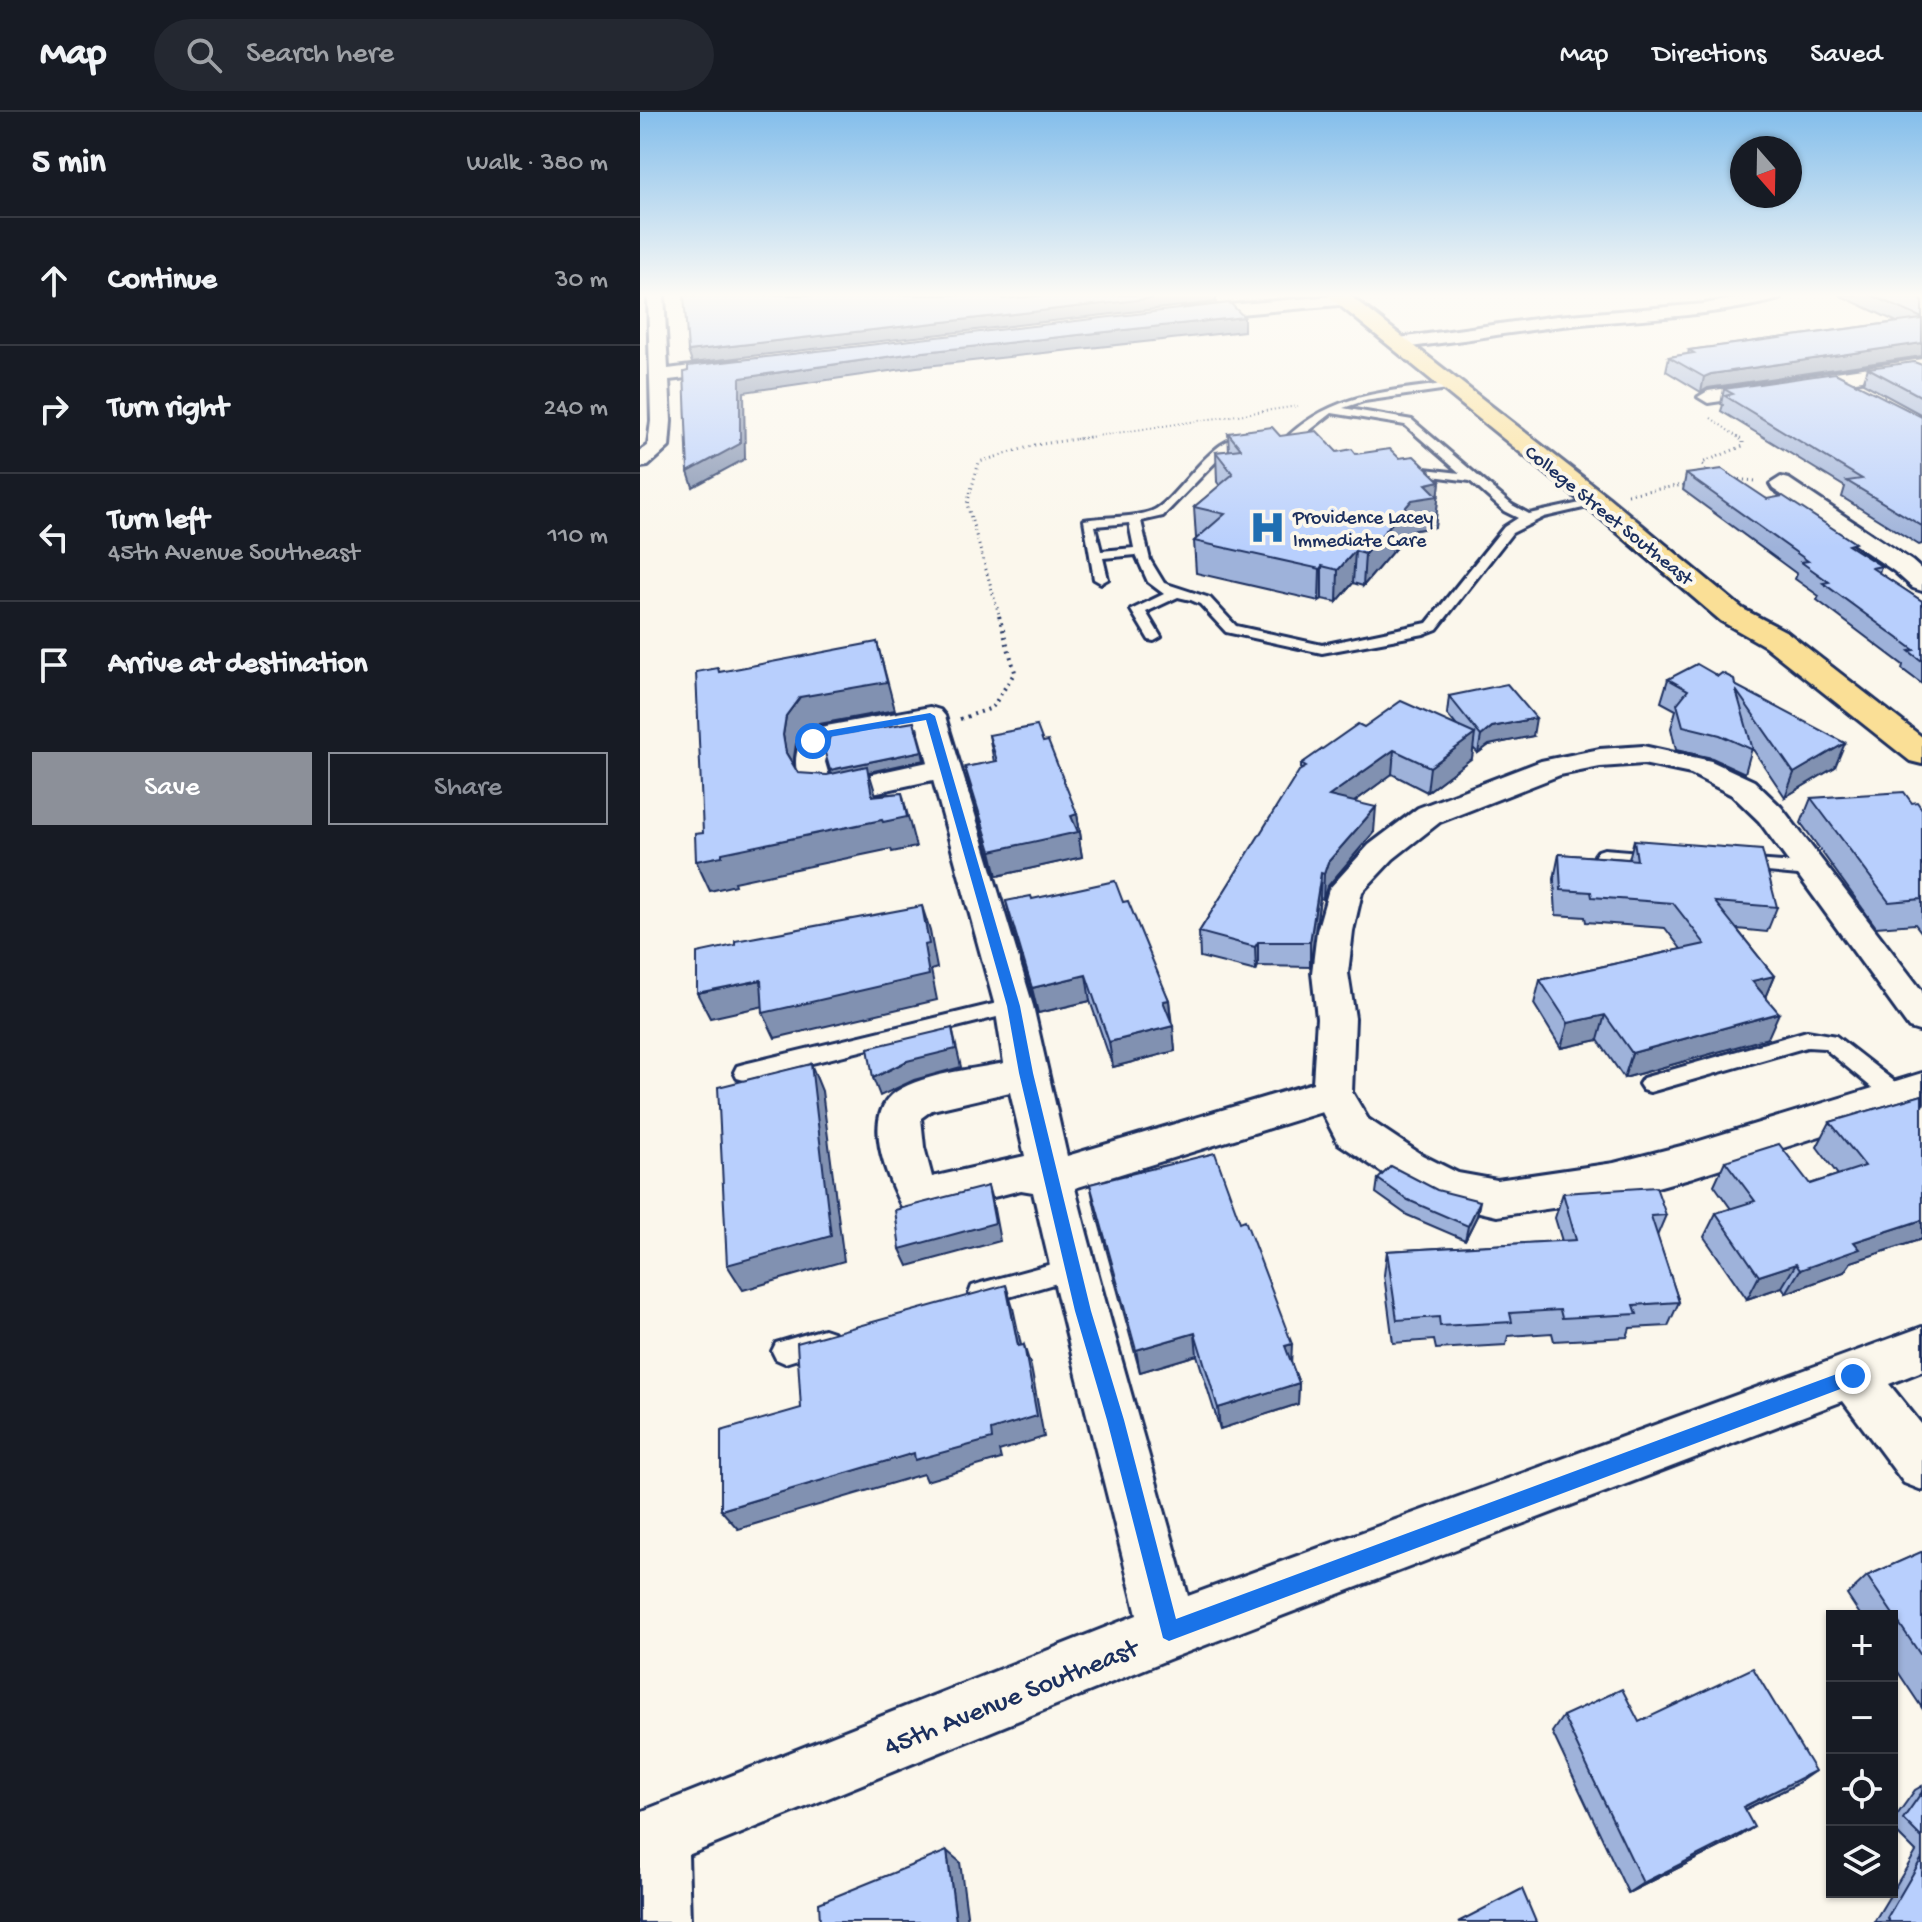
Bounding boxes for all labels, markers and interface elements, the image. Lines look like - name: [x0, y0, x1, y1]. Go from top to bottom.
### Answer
- search box: [154, 19, 714, 91]
- text: Map: [40, 33, 106, 77]
- icon: search: [182, 33, 226, 77]
- text: Search here: [246, 38, 394, 73]
- text: Map: [1560, 39, 1608, 72]
- text: Directions: [1652, 39, 1766, 72]
- text: Saved: [1810, 39, 1882, 72]
- north arrow: [1730, 136, 1802, 208]
- text: 5 min: [32, 144, 106, 184]
- text: Walk · 380 m: [467, 149, 608, 180]
- icon: ahead: [32, 259, 76, 303]
- text: Continue: [108, 264, 217, 299]
- text: 30 m: [555, 266, 608, 297]
- icon: right: [32, 387, 76, 431]
- text: Turn right: [108, 392, 228, 427]
- text: 240 m: [544, 394, 608, 425]
- street label: College Street Southeast: [1519, 442, 1698, 593]
- text: Turn left: [108, 504, 209, 539]
- place label: Providence Lacey Immediate Care: [1292, 508, 1434, 554]
- hospital icon: Providence Lacey Immediate Care: [1248, 509, 1286, 547]
- icon: left: [32, 515, 76, 559]
- text: 110 m: [548, 522, 608, 553]
- text: 45th Avenue Southeast: [108, 539, 359, 570]
- icon: arrive: [32, 643, 76, 687]
- text: Arrive at destination: [108, 648, 368, 683]
- route start: [795, 723, 831, 759]
- button: Save: [32, 752, 312, 825]
- button: Share: [328, 752, 608, 825]
- route end: [1835, 1358, 1871, 1394]
- map controls: [1826, 1610, 1898, 1898]
- button: +: [1826, 1610, 1898, 1682]
- street label: 45th Avenue Southeast: [880, 1632, 1146, 1765]
- button: −: [1826, 1682, 1898, 1754]
- button: locate: [1826, 1754, 1898, 1826]
- button: layers: [1826, 1826, 1898, 1898]

